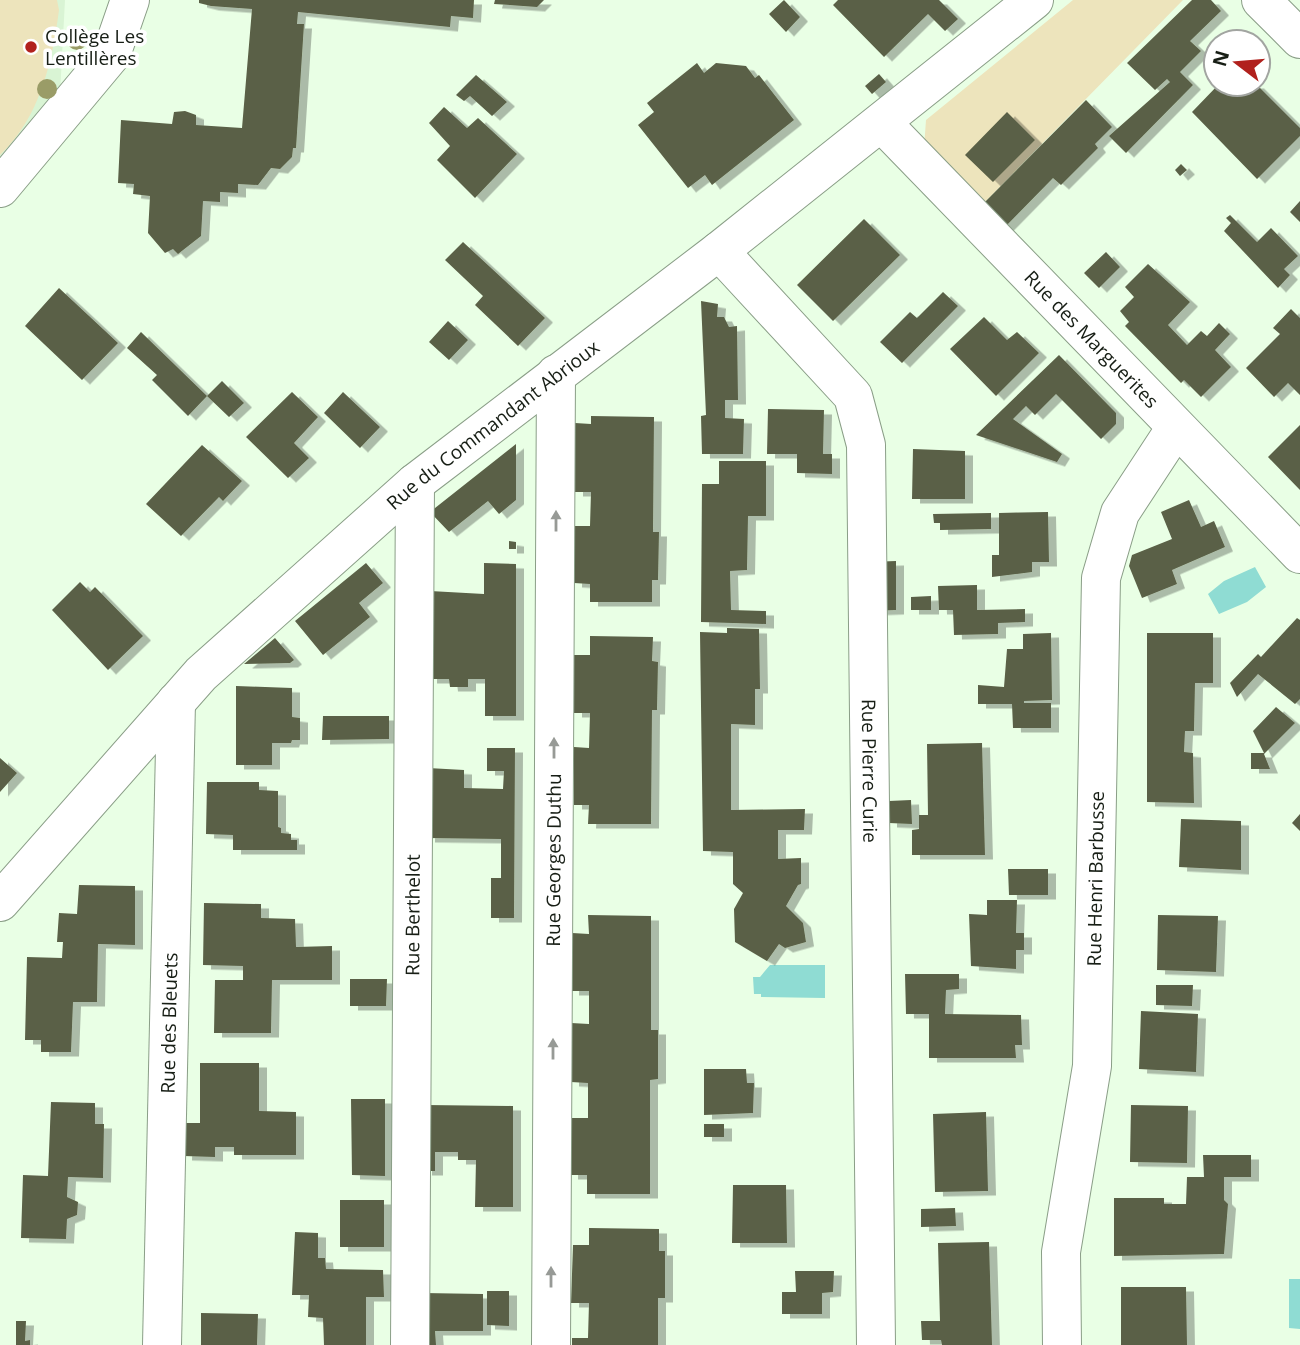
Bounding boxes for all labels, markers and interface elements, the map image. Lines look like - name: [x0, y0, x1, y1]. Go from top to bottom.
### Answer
- place label: Collège Les Lentillères: [45, 23, 144, 71]
- north arrow: [1202, 28, 1272, 98]
- marker: Collège Les Lentillères: [23, 39, 39, 55]
- text: N: [1206, 47, 1235, 69]
- street label: Rue des Marguerites: [1019, 265, 1164, 414]
- street label: Rue du Commandant Abrioux: [381, 334, 605, 515]
- one-way arrow: [550, 510, 562, 532]
- street label: Rue Pierre Curie: [856, 699, 883, 843]
- one-way arrow: [548, 737, 560, 759]
- street label: Rue Georges Duthu: [540, 773, 567, 947]
- street label: Rue Henri Barbusse: [1081, 791, 1110, 967]
- street label: Rue Berthelot: [399, 854, 426, 976]
- street label: Rue des Bleuets: [154, 952, 184, 1094]
- one-way arrow: [547, 1038, 559, 1060]
- one-way arrow: [545, 1266, 557, 1288]

